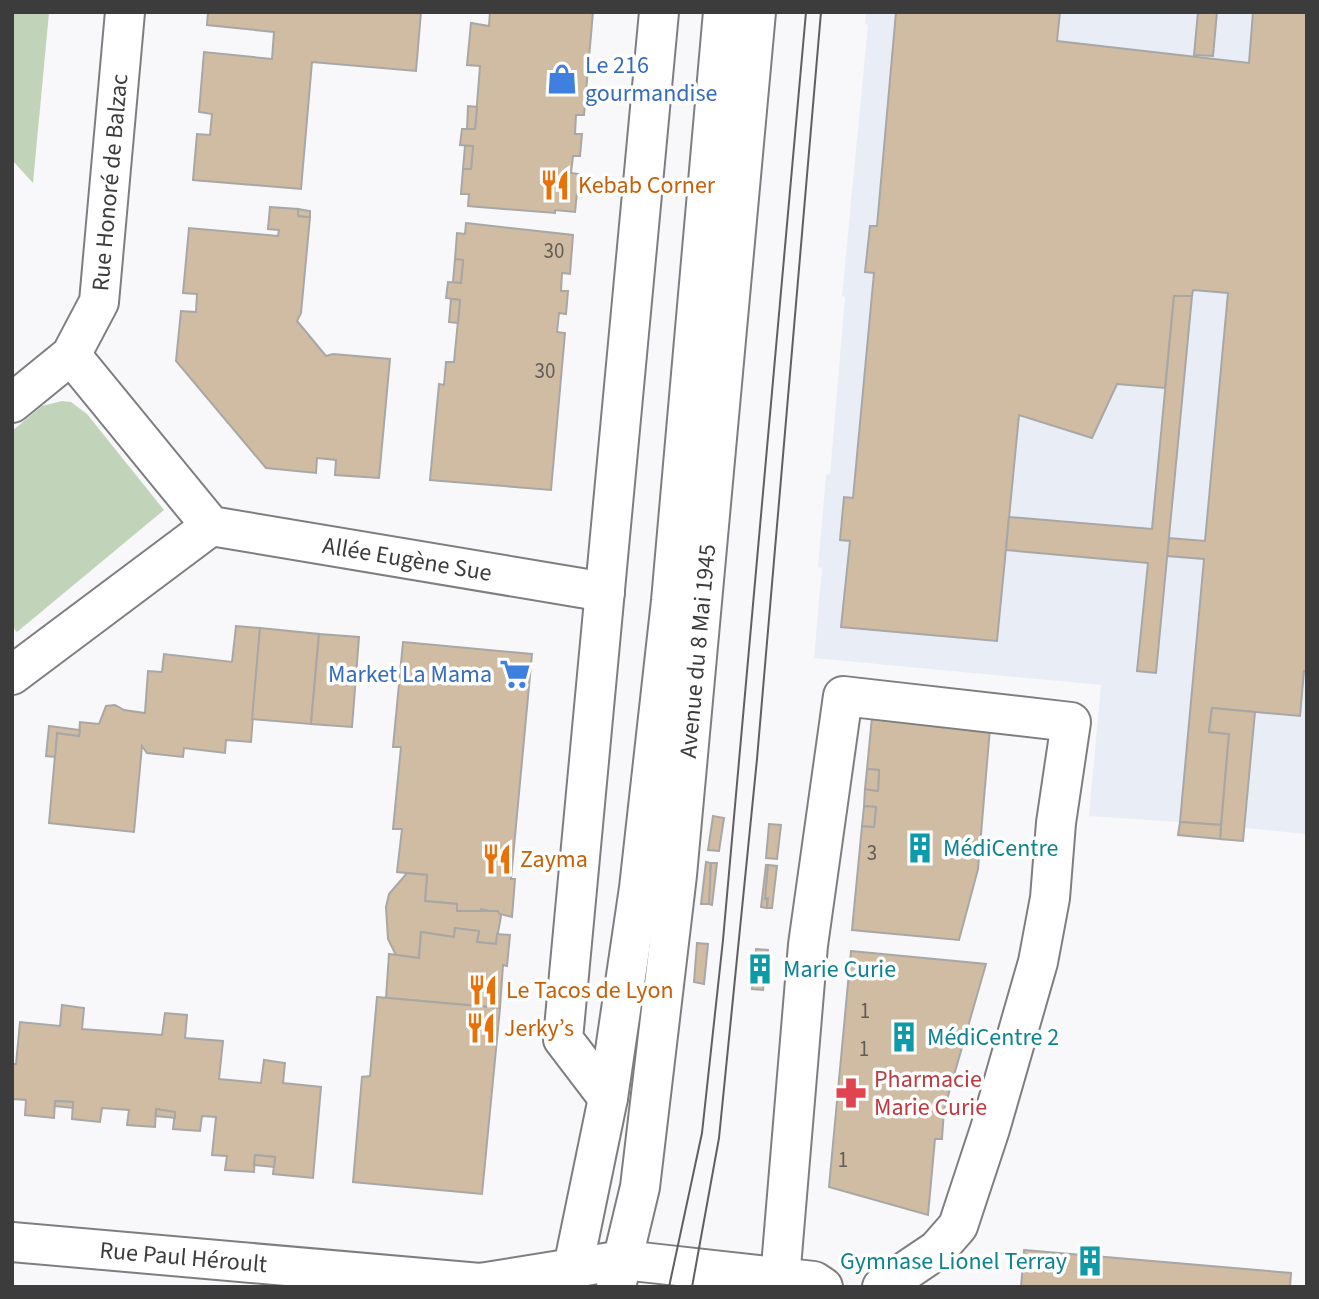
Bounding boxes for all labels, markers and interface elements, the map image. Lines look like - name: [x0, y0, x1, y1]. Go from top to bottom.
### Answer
- place label: Le 216 gourmandise: [585, 48, 717, 111]
- shop icon: Le 216 gourmandise: [545, 62, 579, 96]
- street label: Rue Honoré de Balzac: [83, 72, 137, 293]
- restaurant icon: Kebab Corner: [538, 168, 572, 202]
- place label: Kebab Corner: [578, 168, 716, 203]
- house number: 30: [544, 236, 564, 266]
- house number: 30: [535, 356, 555, 386]
- street label: Allée Eugène Sue: [320, 527, 494, 590]
- street label: Avenue du 8 Mai 1945: [670, 542, 725, 760]
- place label: Market La Mama: [328, 657, 492, 692]
- supermarket icon: Market La Mama: [498, 657, 532, 691]
- building icon: MédiCentre: [903, 831, 937, 865]
- place label: MédiCentre: [943, 831, 1058, 866]
- house number: 3: [867, 838, 877, 868]
- restaurant icon: Zayma: [480, 842, 514, 876]
- place label: Zayma: [520, 842, 588, 877]
- building icon: Marie Curie: [743, 952, 777, 986]
- place label: Marie Curie: [783, 952, 896, 987]
- restaurant icon: Le Tacos de Lyon: [466, 973, 500, 1007]
- place label: Le Tacos de Lyon: [506, 973, 674, 1008]
- house number: 1: [860, 996, 870, 1026]
- restaurant icon: Jerky’s: [464, 1011, 498, 1045]
- place label: Jerky’s: [504, 1011, 574, 1046]
- building icon: MédiCentre 2: [887, 1020, 921, 1054]
- place label: MédiCentre 2: [927, 1020, 1059, 1055]
- house number: 1: [859, 1034, 869, 1064]
- place label: Pharmacie Marie Curie: [874, 1062, 987, 1125]
- pharmacy icon: Pharmacie Marie Curie: [834, 1076, 868, 1110]
- house number: 1: [838, 1145, 848, 1175]
- street label: Rue Paul Héroult: [98, 1232, 269, 1282]
- place label: Gymnase Lionel Terray: [840, 1244, 1067, 1279]
- building icon: Gymnase Lionel Terray: [1073, 1244, 1107, 1278]

